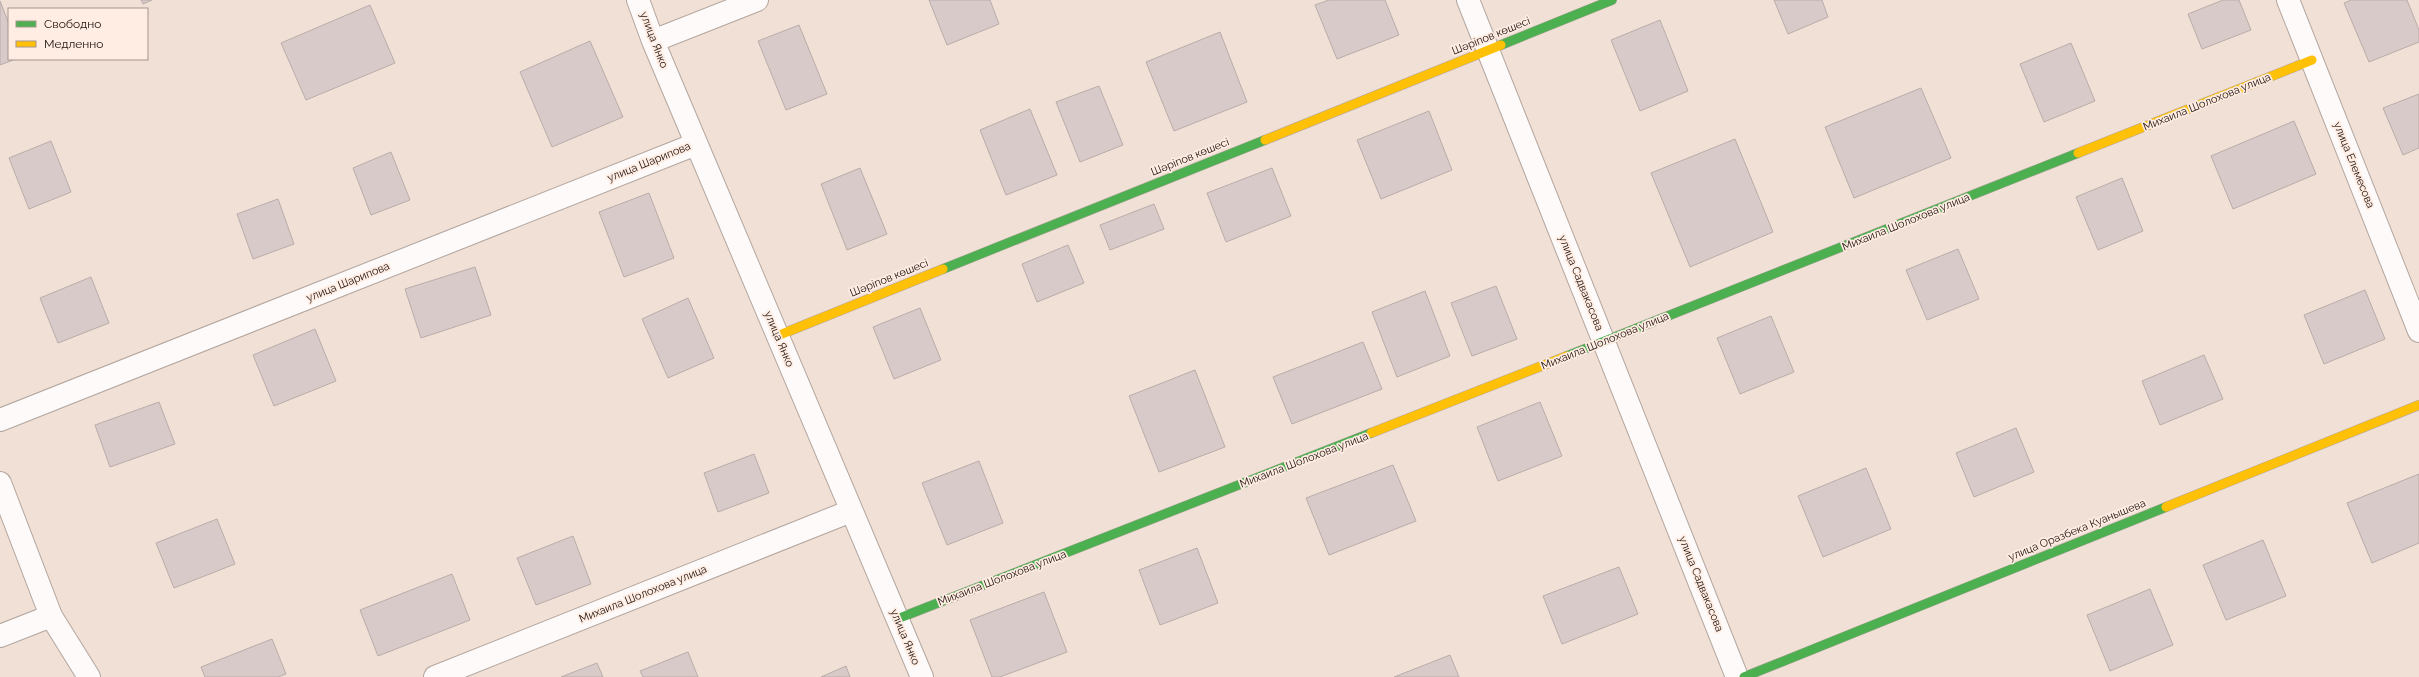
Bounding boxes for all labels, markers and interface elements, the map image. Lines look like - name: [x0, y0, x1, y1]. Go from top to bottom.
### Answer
- legend: [8, 8, 148, 60]
- street label: улица Янко: [637, 10, 671, 70]
- street label: Шәріпов көшесі: [1450, 14, 1532, 58]
- text: Свободно: [44, 17, 101, 31]
- text: Медленно: [44, 37, 103, 51]
- street label: Михаила Шолохова улица: [2141, 70, 2273, 134]
- street label: улица Елемесова: [2331, 120, 2377, 210]
- street label: Шәріпов көшесі: [1149, 135, 1231, 179]
- street label: улица Шарипова: [606, 139, 692, 185]
- street label: Михаила Шолохова улица: [1840, 190, 1972, 254]
- street label: улица Садвакасова: [1556, 233, 1606, 333]
- street label: Шәріпов көшесі: [848, 256, 930, 300]
- street label: улица Шарипова: [305, 259, 391, 305]
- street label: улица Янко: [761, 309, 797, 369]
- street label: Михаила Шолохова улица: [1539, 309, 1671, 373]
- street label: Михаила Шолохова улица: [1238, 429, 1370, 491]
- street label: улица Оразбека Куанышева: [2006, 496, 2148, 564]
- street label: улица Садвакасова: [1676, 534, 1726, 634]
- street label: Михаила Шолохова улица: [936, 547, 1068, 609]
- street label: Михаила Шолохова улица: [577, 562, 709, 626]
- street label: улица Янко: [887, 607, 923, 667]

